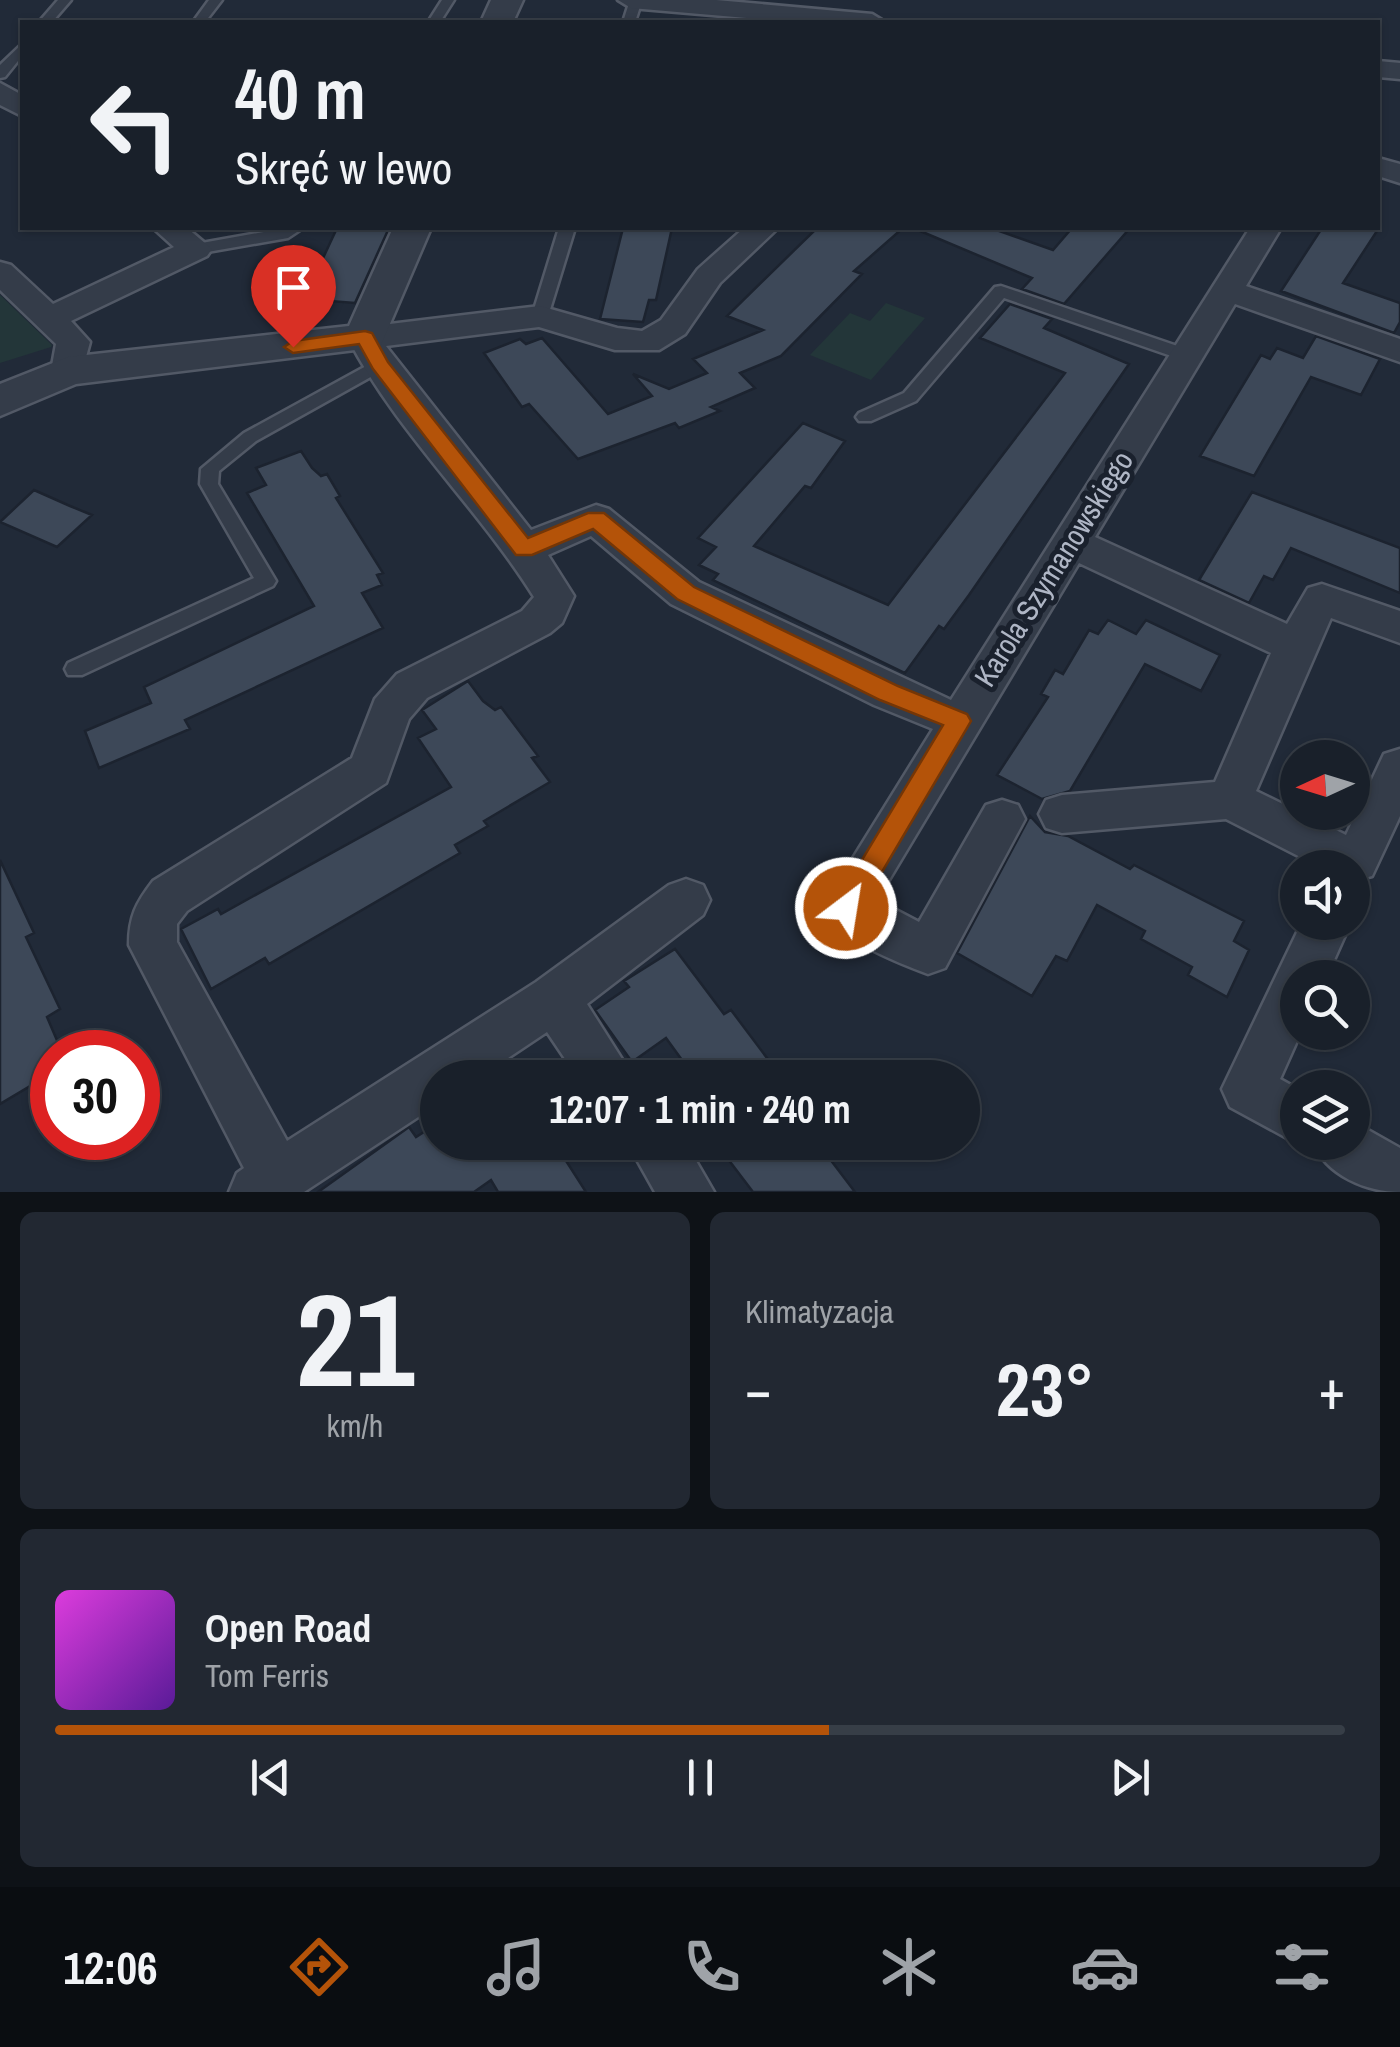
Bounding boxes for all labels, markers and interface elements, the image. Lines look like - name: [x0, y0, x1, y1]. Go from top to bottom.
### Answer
- text: 40 m: [235, 47, 366, 141]
- icon: left: [70, 60, 200, 190]
- text: Skręć w lewo: [235, 137, 452, 198]
- pin: [251, 245, 336, 348]
- icon: arrive: [266, 260, 321, 315]
- street label: Karola Szymanowskiego: [964, 443, 1142, 694]
- north arrow: [1280, 740, 1370, 830]
- map controls: [1280, 740, 1370, 1160]
- button: sound: [1280, 850, 1370, 940]
- position arrow: [794, 856, 898, 960]
- button: search: [1280, 960, 1370, 1050]
- speed limit sign: 30: [30, 1030, 160, 1160]
- button: layers: [1280, 1070, 1370, 1160]
- text: 12:07 · 1 min · 240 m: [549, 1084, 851, 1135]
- text: 21: [296, 1251, 414, 1427]
- text: Klimatyzacja: [745, 1290, 894, 1333]
- text: 23°: [996, 1338, 1094, 1439]
- text: −: [745, 1352, 771, 1426]
- text: +: [1319, 1352, 1345, 1426]
- text: km/h: [327, 1404, 383, 1447]
- text: Open Road: [205, 1603, 371, 1654]
- text: Tom Ferris: [205, 1654, 329, 1697]
- icon: previous: [243, 1750, 298, 1805]
- icon: pause: [673, 1750, 728, 1805]
- icon: next: [1103, 1750, 1158, 1805]
- icon: directions: [284, 1932, 354, 2002]
- icon: music: [481, 1932, 551, 2002]
- icon: phone: [677, 1932, 747, 2002]
- icon: climate: [874, 1932, 944, 2002]
- icon: car: [1070, 1932, 1140, 2002]
- icon: filters: [1267, 1932, 1337, 2002]
- text: 12:06: [63, 1937, 158, 1998]

